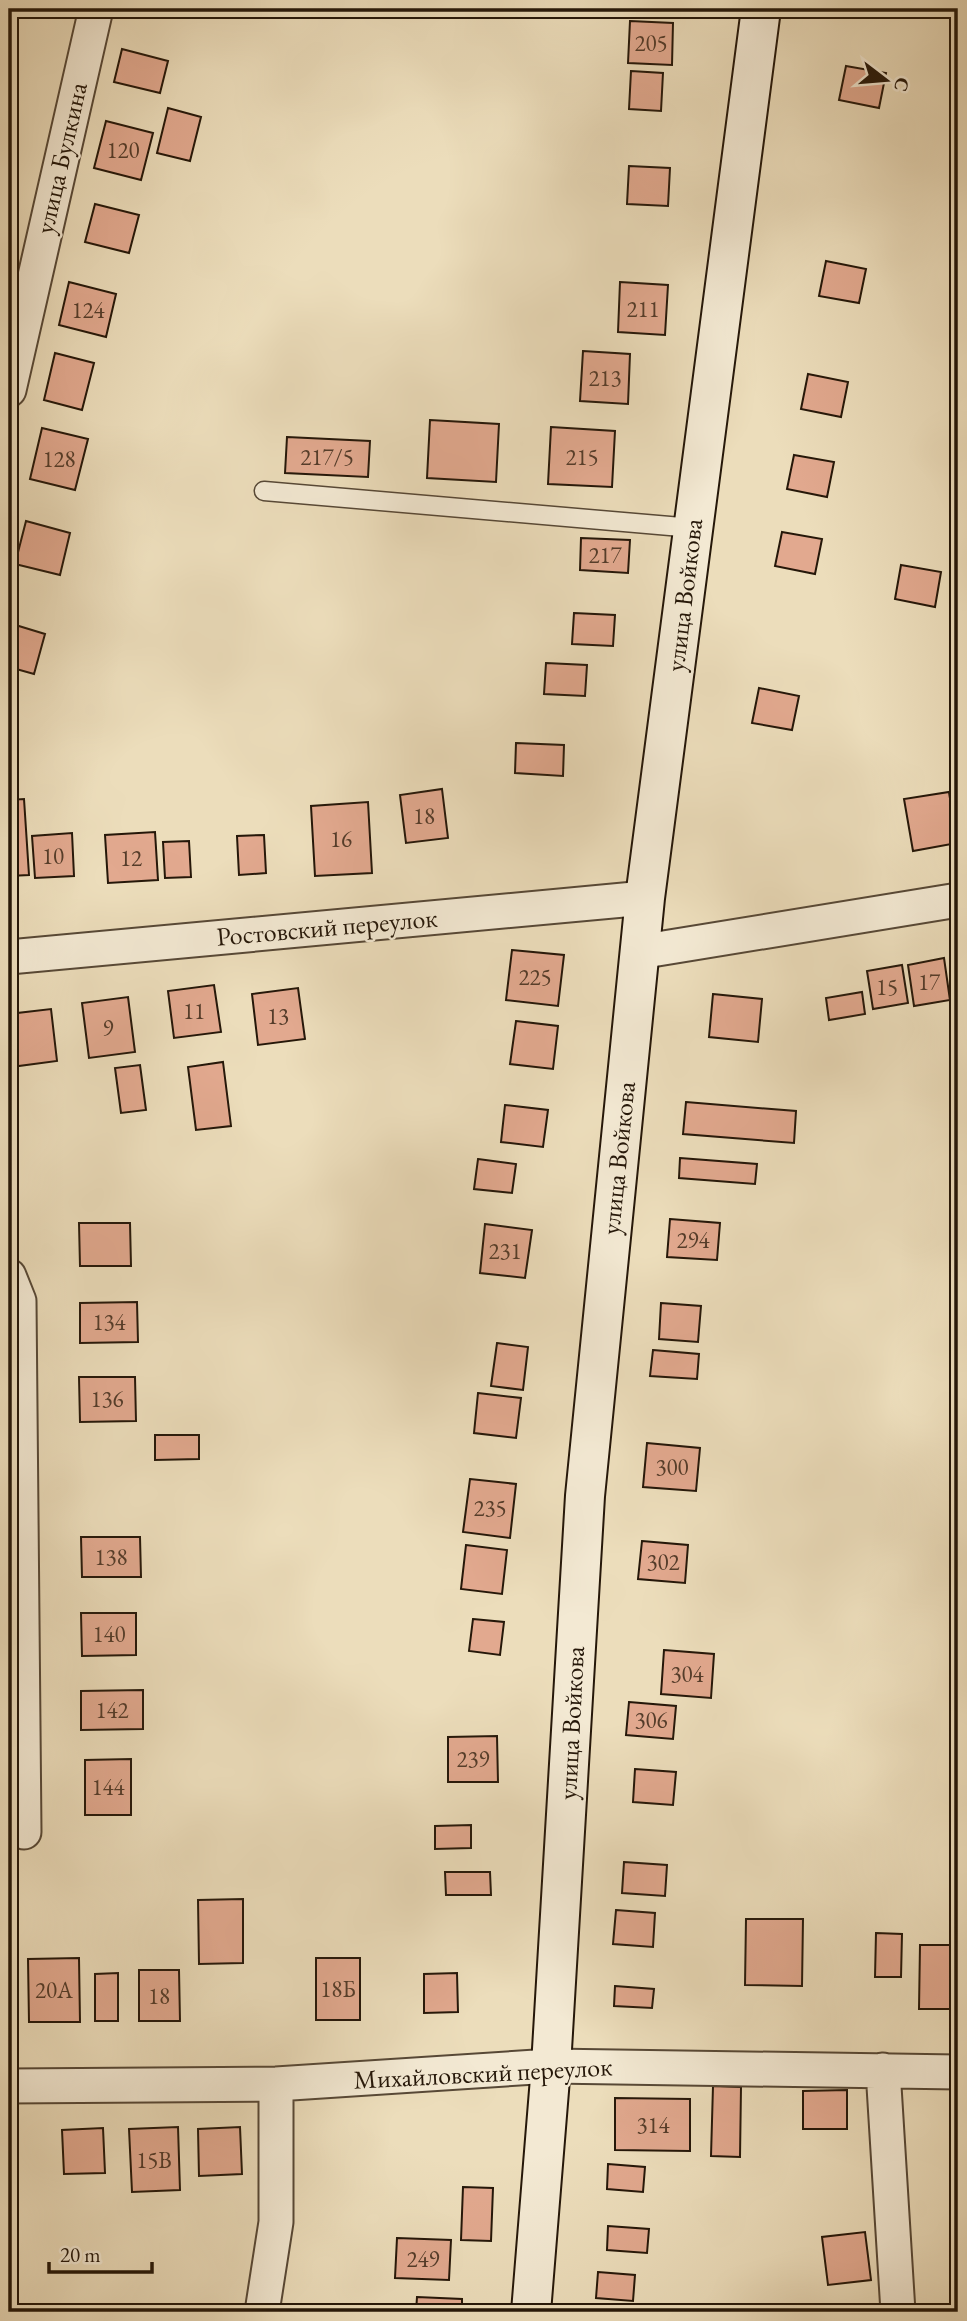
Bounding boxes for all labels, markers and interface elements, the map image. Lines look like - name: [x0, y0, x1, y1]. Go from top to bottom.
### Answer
- house number: 205: [634, 28, 668, 58]
- north arrow: [852, 46, 922, 116]
- text: С: [888, 75, 916, 94]
- street label: улица Булкина: [27, 78, 95, 237]
- house number: 120: [106, 135, 140, 165]
- house number: 211: [626, 294, 660, 324]
- house number: 124: [71, 295, 106, 325]
- house number: 213: [588, 363, 622, 393]
- house number: 217/5: [300, 442, 354, 472]
- house number: 215: [565, 442, 599, 472]
- house number: 128: [42, 444, 76, 474]
- street label: улица Войкова: [658, 516, 710, 673]
- house number: 217: [588, 540, 623, 570]
- house number: 18: [413, 801, 435, 831]
- house number: 16: [330, 824, 352, 854]
- house number: 10: [42, 841, 64, 871]
- house number: 12: [120, 843, 142, 873]
- street label: Ростовский переулок: [215, 900, 439, 954]
- house number: 225: [518, 962, 552, 992]
- house number: 17: [918, 967, 941, 997]
- house number: 15: [876, 972, 898, 1002]
- house number: 11: [183, 996, 205, 1026]
- house number: 13: [267, 1001, 289, 1031]
- house number: 9: [102, 1013, 114, 1043]
- street label: улица Войкова: [593, 1079, 643, 1236]
- house number: 294: [676, 1225, 711, 1255]
- house number: 231: [488, 1236, 522, 1266]
- house number: 134: [92, 1307, 127, 1337]
- house number: 136: [90, 1384, 124, 1414]
- house number: 300: [655, 1452, 689, 1482]
- house number: 235: [473, 1493, 507, 1523]
- house number: 138: [94, 1542, 128, 1572]
- house number: 302: [646, 1547, 680, 1577]
- house number: 140: [92, 1619, 126, 1649]
- street label: улица Войкова: [550, 1645, 592, 1801]
- house number: 304: [670, 1659, 705, 1689]
- house number: 142: [95, 1695, 129, 1725]
- house number: 306: [634, 1705, 668, 1735]
- house number: 239: [456, 1744, 490, 1774]
- house number: 144: [91, 1772, 126, 1802]
- house number: 18Б: [320, 1974, 356, 2004]
- house number: 20А: [35, 1975, 74, 2005]
- house number: 18: [148, 1981, 170, 2011]
- street label: Михайловский переулок: [353, 2049, 614, 2097]
- house number: 314: [636, 2110, 671, 2140]
- house number: 15В: [136, 2145, 172, 2175]
- scale bar: [49, 2230, 152, 2274]
- text: 20 m: [60, 2241, 101, 2268]
- house number: 249: [406, 2244, 440, 2274]

